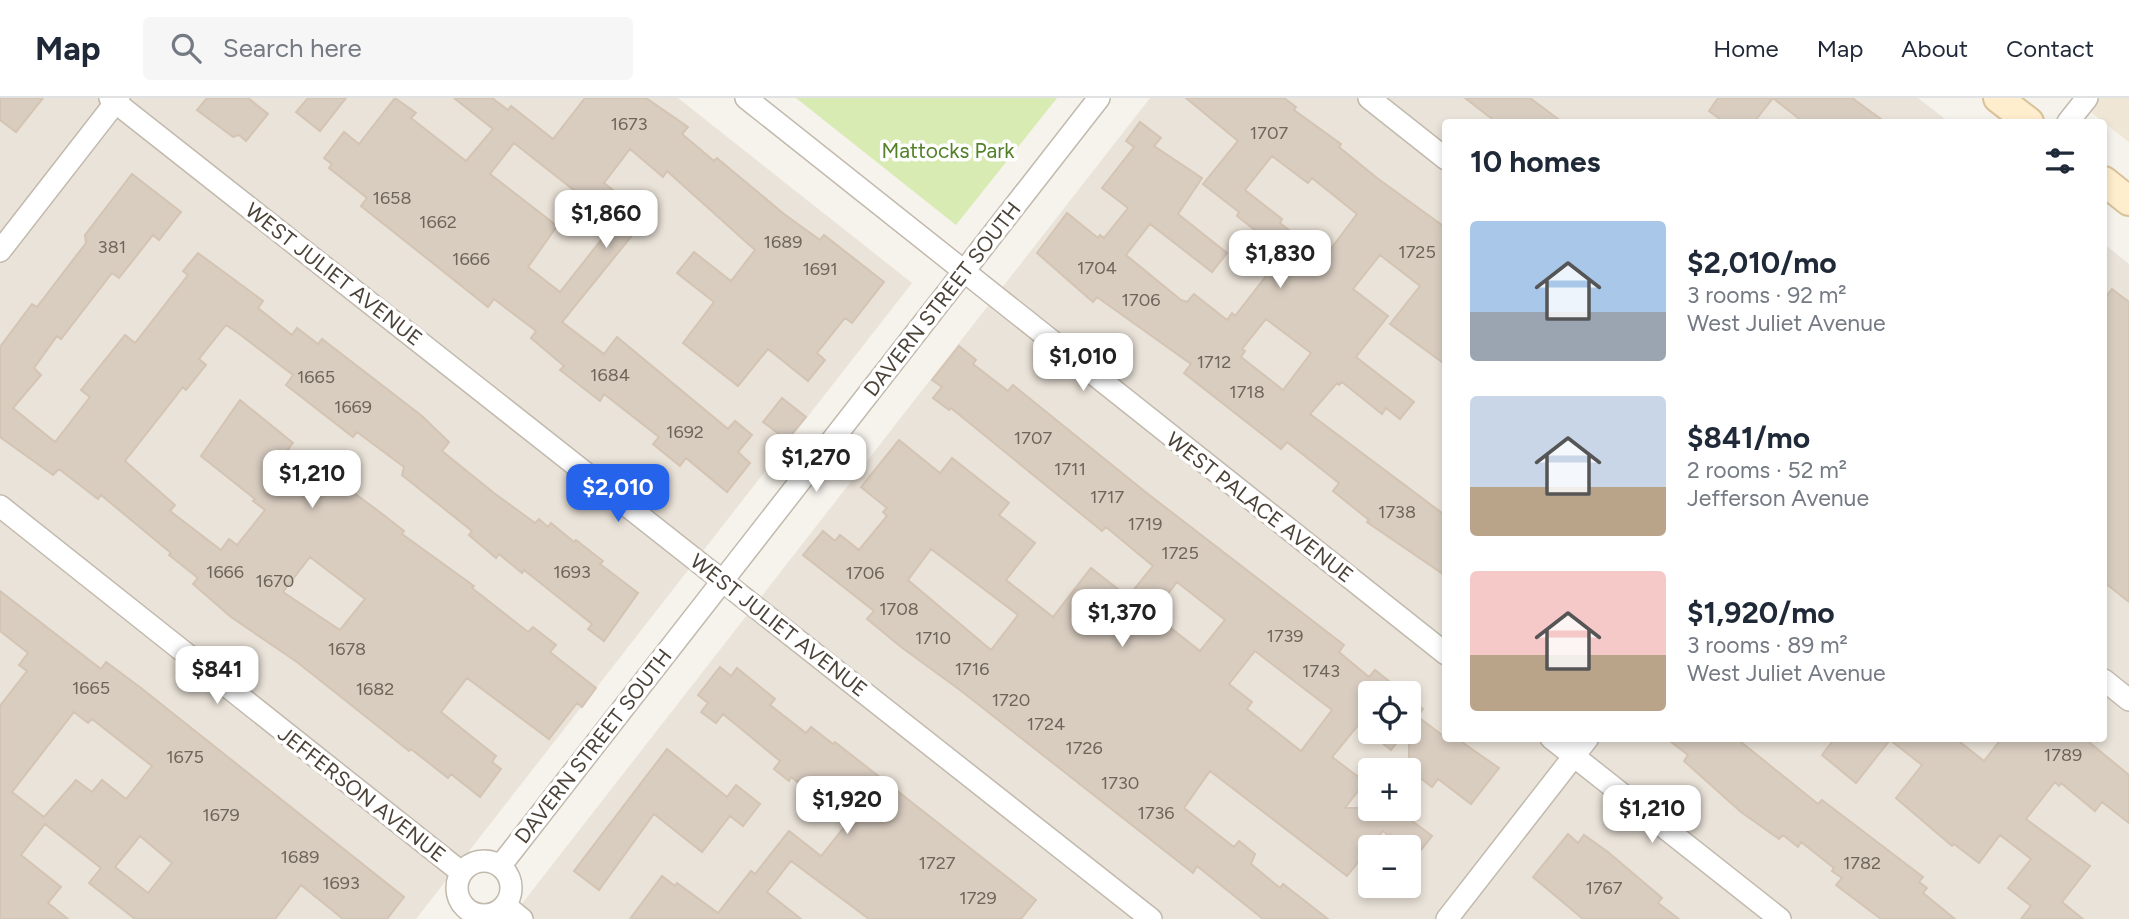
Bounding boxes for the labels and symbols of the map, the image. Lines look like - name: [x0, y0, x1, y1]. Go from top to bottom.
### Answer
- house number: 1673: [610, 113, 648, 135]
- house number: 1707: [1250, 122, 1288, 144]
- park label: Mattocks Park: [882, 138, 1015, 163]
- house number: 1658: [372, 187, 412, 209]
- pin: $1,860: [549, 190, 663, 250]
- street label: WEST JULIET AVENUE: [241, 197, 427, 351]
- street label: DAVERN STREET SOUTH: [858, 197, 1026, 401]
- house number: 1662: [419, 211, 457, 233]
- pin: $1,830: [1223, 230, 1337, 290]
- house number: 1689: [764, 231, 802, 253]
- house number: 381: [98, 236, 126, 258]
- house number: 1725: [1398, 241, 1436, 263]
- house number: 1666: [452, 248, 490, 270]
- house number: 1704: [1077, 257, 1117, 279]
- house number: 1691: [802, 258, 838, 280]
- house number: 1706: [1122, 289, 1160, 311]
- pin: $1,010: [1026, 334, 1140, 393]
- house number: 1712: [1197, 351, 1231, 373]
- house number: 1684: [590, 364, 630, 386]
- house number: 1665: [297, 366, 335, 388]
- house number: 1718: [1229, 381, 1265, 403]
- house number: 1669: [334, 396, 372, 418]
- house number: 1692: [666, 421, 704, 443]
- street label: WEST PALACE AVENUE: [1162, 426, 1358, 588]
- house number: 1707: [1014, 427, 1052, 449]
- pin: $1,270: [759, 434, 873, 494]
- pin: $1,210: [255, 450, 369, 510]
- house number: 1711: [1054, 458, 1086, 480]
- pin: $2,010: [561, 464, 675, 524]
- house number: 1717: [1090, 486, 1124, 508]
- house number: 1738: [1378, 501, 1416, 523]
- house number: 1719: [1128, 513, 1162, 535]
- house number: 1725: [1161, 542, 1199, 564]
- street label: WEST JULIET AVENUE: [686, 548, 872, 702]
- house number: 1666: [206, 561, 244, 583]
- house number: 1693: [553, 561, 591, 583]
- house number: 1706: [846, 562, 884, 584]
- house number: 1670: [256, 570, 294, 592]
- pin: $1,370: [1065, 589, 1179, 649]
- house number: 1708: [879, 598, 919, 620]
- house number: 1739: [1266, 625, 1304, 647]
- house number: 1710: [915, 627, 951, 649]
- house number: 1678: [328, 638, 366, 660]
- street label: DAVERN STREET SOUTH: [509, 644, 677, 848]
- pin: $841: [176, 646, 258, 706]
- house number: 1716: [955, 658, 989, 680]
- house number: 1743: [1302, 660, 1340, 682]
- house number: 1665: [72, 677, 110, 699]
- house number: 1682: [356, 678, 394, 700]
- house number: 1720: [992, 689, 1030, 711]
- house number: 1724: [1027, 713, 1065, 735]
- street label: JEFFERSON AVENUE: [273, 721, 451, 867]
- house number: 1726: [1065, 737, 1103, 759]
- house number: 1789: [2044, 744, 2082, 766]
- house number: 1675: [166, 746, 204, 768]
- house number: 1730: [1101, 772, 1139, 794]
- pin: $1,920: [790, 776, 904, 836]
- pin: $1,210: [1595, 786, 1709, 845]
- house number: 1736: [1137, 802, 1175, 824]
- house number: 1679: [202, 804, 240, 826]
- house number: 1689: [281, 846, 319, 868]
- house number: 1727: [919, 852, 956, 874]
- house number: 1782: [1843, 852, 1881, 874]
- house number: 1693: [322, 872, 360, 894]
- house number: 1767: [1586, 877, 1623, 899]
- house number: 1729: [959, 887, 997, 909]

